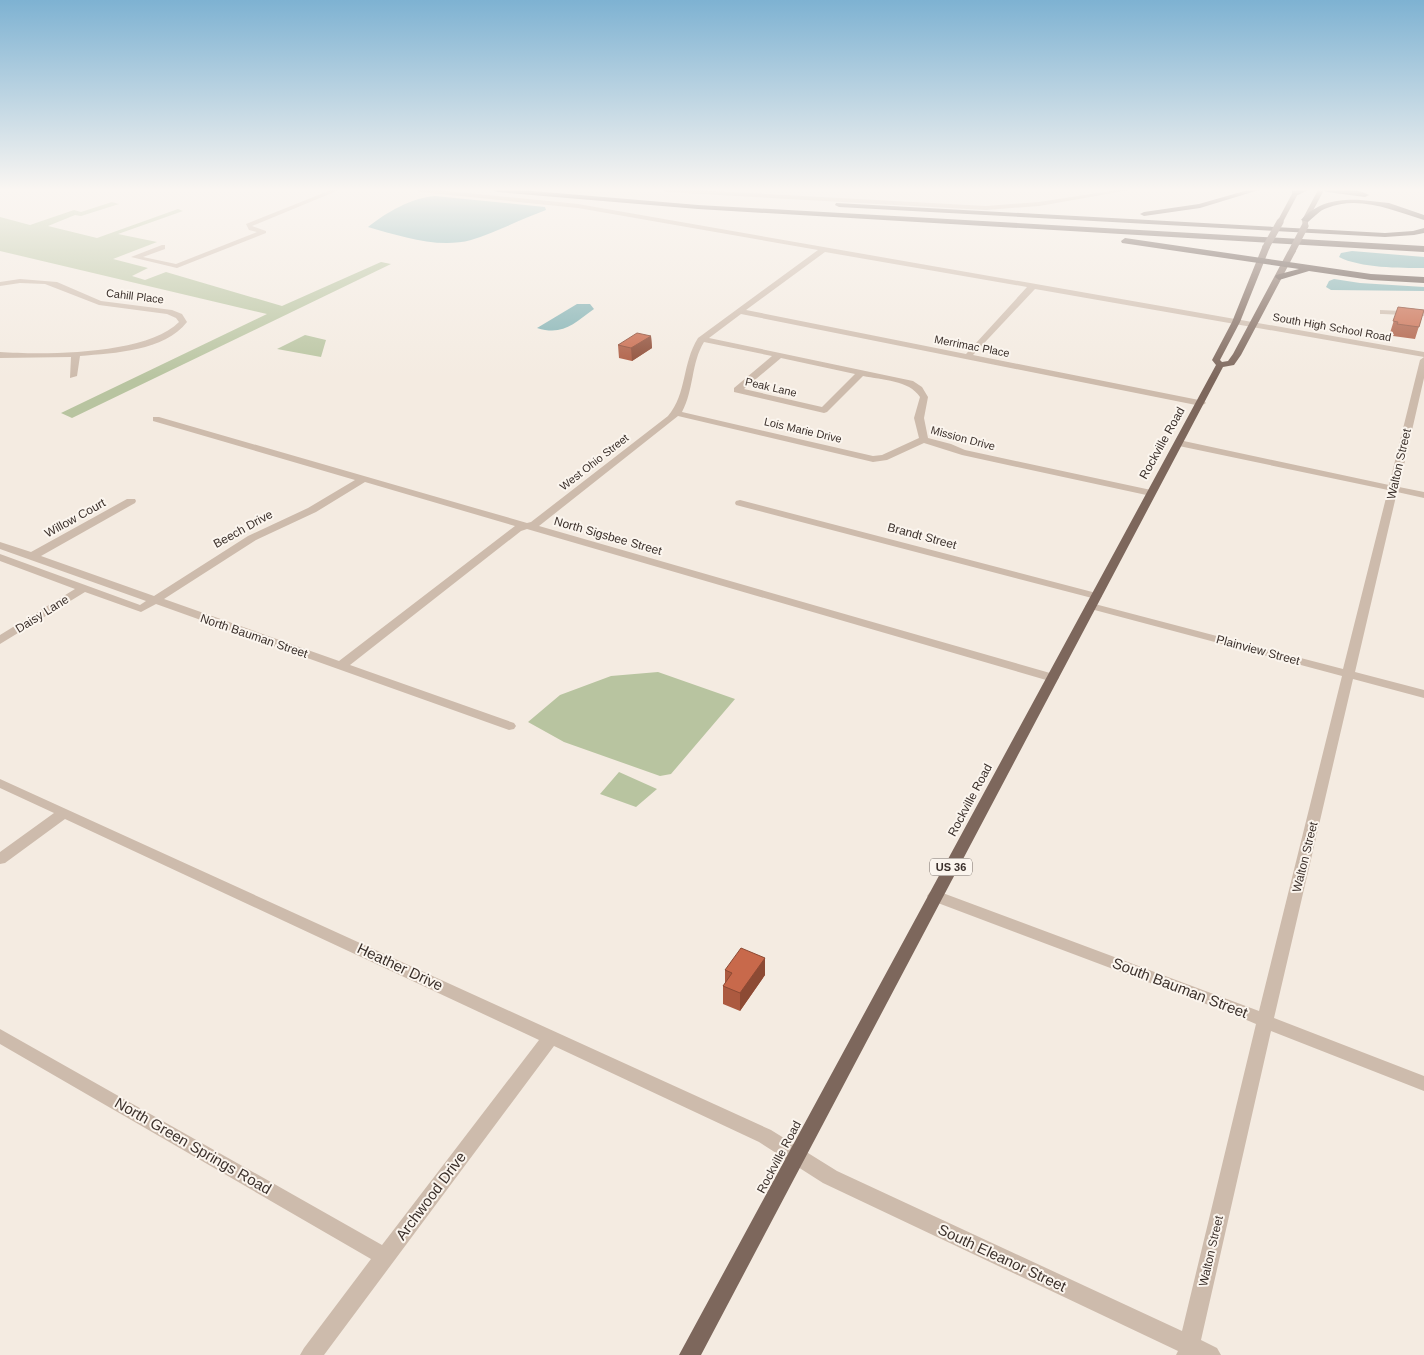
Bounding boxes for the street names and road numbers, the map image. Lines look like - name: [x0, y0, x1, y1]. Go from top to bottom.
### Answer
- street label: Cahill Place: [105, 287, 165, 305]
- street label: South High School Road: [1272, 311, 1392, 343]
- street label: Merrimac Place: [933, 333, 1011, 359]
- street label: Peak Lane: [744, 375, 798, 399]
- street label: Rockville Road: [1136, 405, 1188, 481]
- street label: Lois Marie Drive: [763, 415, 843, 445]
- street label: Mission Drive: [930, 424, 996, 452]
- street label: Walton Street: [1384, 427, 1414, 501]
- street label: West Ohio Street: [557, 432, 631, 492]
- street label: Willow Court: [42, 495, 108, 540]
- street label: Beech Drive: [211, 507, 275, 551]
- street label: North Sigsbee Street: [553, 514, 664, 558]
- street label: Brandt Street: [886, 520, 959, 552]
- street label: Daisy Lane: [13, 592, 71, 636]
- street label: North Bauman Street: [198, 611, 310, 661]
- street label: Plainview Street: [1215, 632, 1302, 668]
- street label: Rockville Road: [945, 761, 995, 839]
- street label: Walton Street: [1289, 820, 1321, 894]
- road number: US 36: [930, 859, 972, 876]
- street label: Heather Drive: [355, 939, 446, 994]
- street label: South Bauman Street: [1110, 954, 1251, 1021]
- street label: North Green Springs Road: [112, 1094, 274, 1197]
- street label: Rockville Road: [754, 1118, 804, 1196]
- street label: Archwood Drive: [392, 1148, 469, 1243]
- street label: Walton Street: [1196, 1214, 1226, 1288]
- street label: South Eleanor Street: [936, 1220, 1070, 1295]

